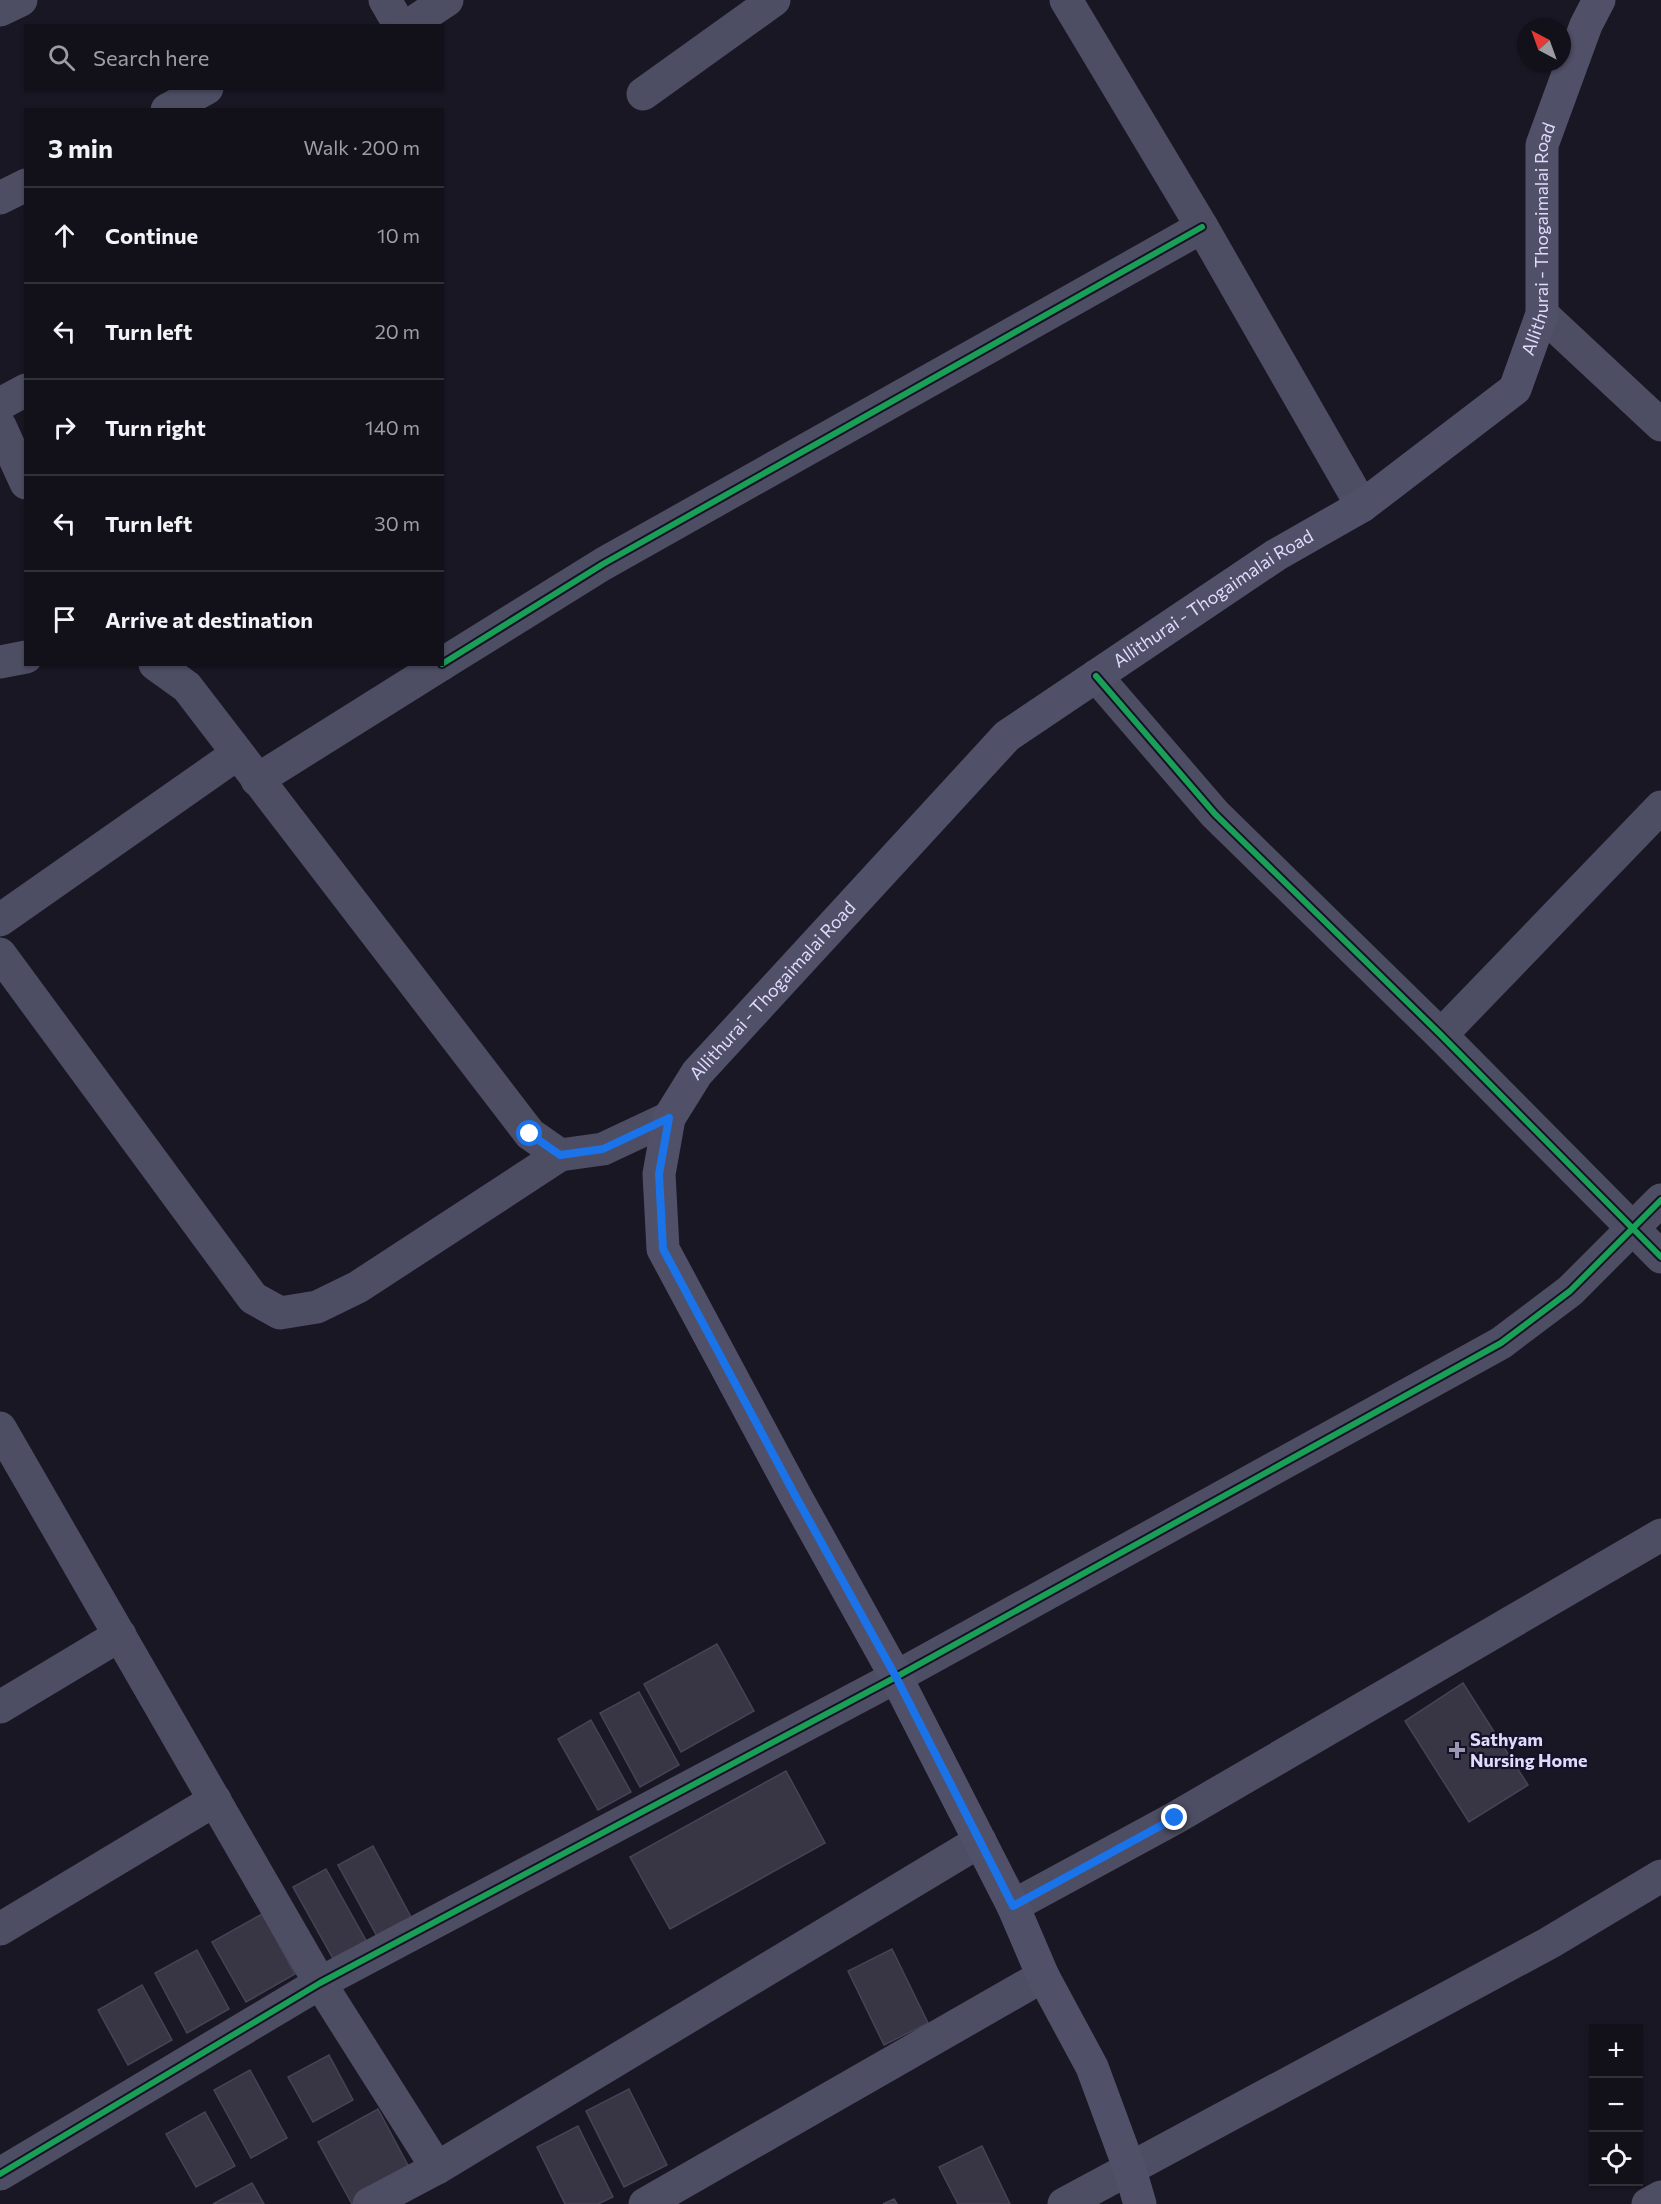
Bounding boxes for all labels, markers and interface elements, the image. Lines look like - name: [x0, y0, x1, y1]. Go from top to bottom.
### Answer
- north arrow: [1517, 18, 1571, 72]
- search box: [24, 24, 444, 90]
- icon: search: [45, 41, 78, 74]
- text: Search here: [93, 44, 209, 71]
- street label: Allithurai - Thogaimalai Road: [1516, 119, 1559, 358]
- text: 3 min: [48, 132, 113, 163]
- text: Walk · 200 m: [303, 135, 420, 159]
- icon: ahead: [48, 219, 81, 252]
- text: Continue: [105, 222, 198, 249]
- text: 10 m: [377, 223, 420, 247]
- icon: left: [48, 315, 81, 348]
- text: Turn left: [105, 318, 192, 345]
- text: 20 m: [375, 319, 420, 343]
- icon: right: [48, 411, 81, 444]
- text: Turn right: [105, 414, 206, 441]
- text: 140 m: [365, 415, 420, 439]
- icon: left: [48, 507, 81, 540]
- text: Turn left: [105, 510, 192, 537]
- text: 30 m: [374, 511, 420, 535]
- street label: Allithurai - Thogaimalai Road: [1108, 524, 1317, 672]
- icon: arrive: [48, 603, 81, 636]
- text: Arrive at destination: [105, 606, 313, 633]
- street label: Allithurai - Thogaimalai Road: [684, 896, 860, 1084]
- route start: [516, 1120, 542, 1146]
- place label: Sathyam Nursing Home: [1470, 1728, 1588, 1771]
- marker: Sathyam Nursing Home: [1448, 1741, 1466, 1759]
- route end: [1161, 1804, 1187, 1830]
- map controls: [1589, 2024, 1643, 2186]
- button: +: [1589, 2024, 1643, 2078]
- button: −: [1589, 2078, 1643, 2132]
- button: locate: [1589, 2132, 1643, 2186]

